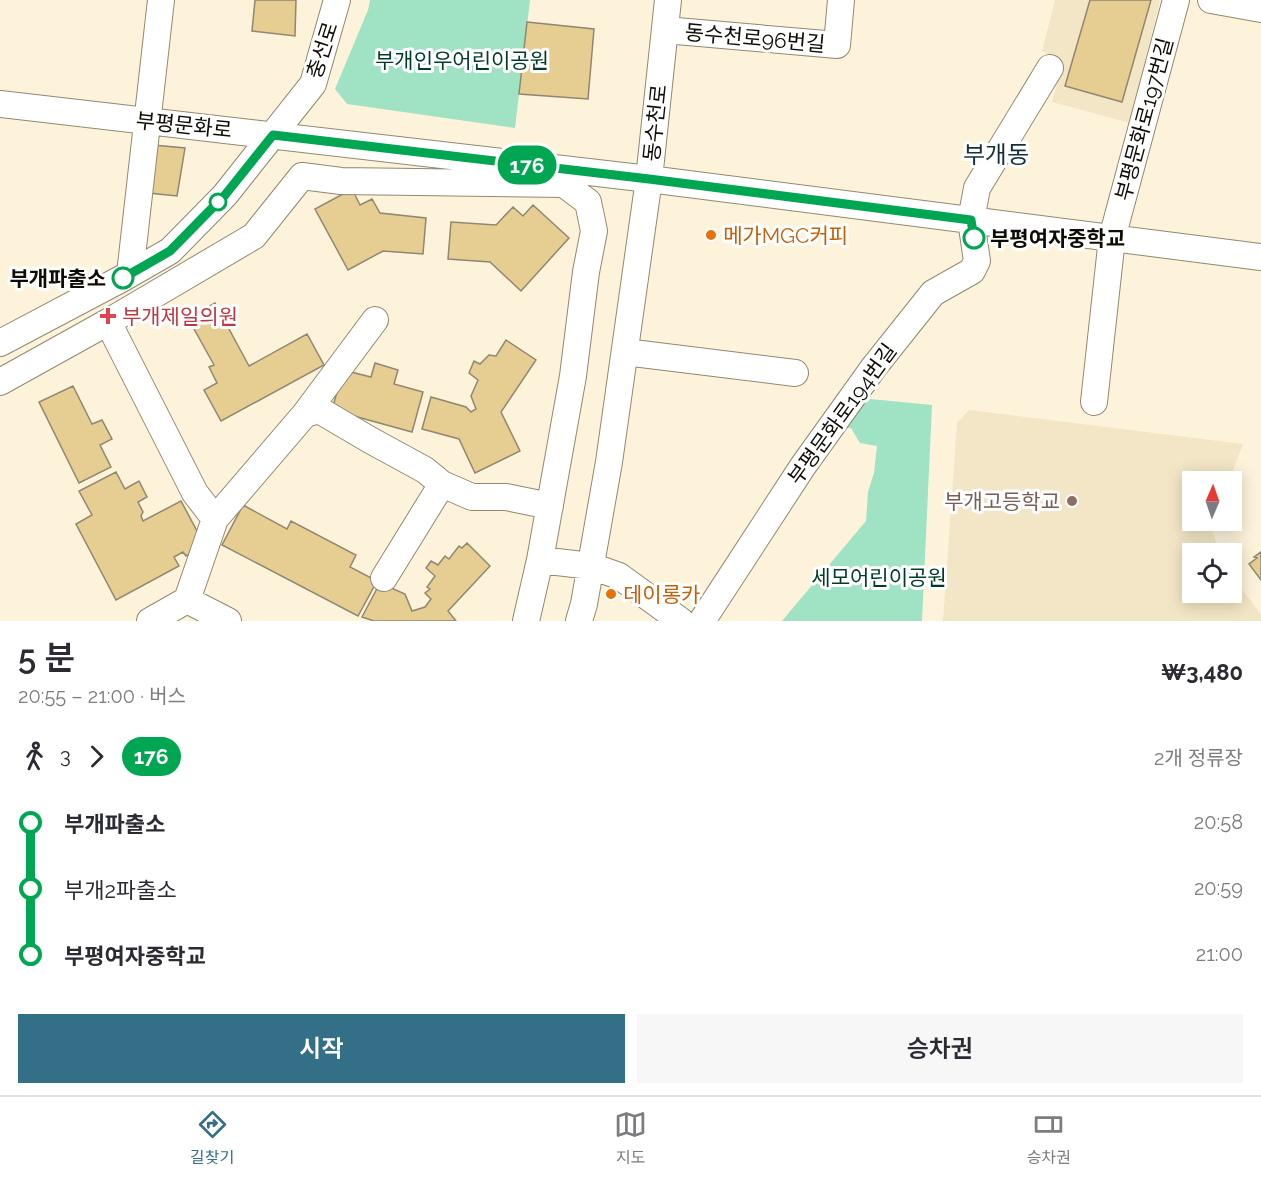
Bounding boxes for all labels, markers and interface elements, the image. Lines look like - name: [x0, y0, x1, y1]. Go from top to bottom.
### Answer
- street label: 충선로: [301, 19, 343, 81]
- street label: 동수천로96번길: [684, 19, 826, 57]
- street label: 부평문화로197번길: [1110, 35, 1178, 203]
- park label: 부개인우어린이공원: [375, 48, 549, 73]
- street label: 동수천로: [639, 83, 671, 163]
- street label: 부평문화로: [135, 108, 233, 142]
- district label: 부개동: [963, 140, 1029, 169]
- line badge: 176: [492, 146, 562, 184]
- text: 176: [510, 153, 544, 178]
- unlabelled marker: [209, 193, 227, 211]
- place label: 메가MGC커피: [723, 223, 848, 248]
- place label: 부평여자중학교: [990, 226, 1125, 251]
- marker: 부평여자중학교: [963, 227, 985, 249]
- marker: 메가MGC커피: [704, 228, 718, 242]
- place label: 부개파출소: [9, 266, 106, 291]
- marker: 부개파출소: [112, 267, 134, 289]
- place label: 부개제일의원: [122, 304, 238, 329]
- marker: 부개제일의원: [99, 307, 117, 325]
- street label: 부평문화로194번길: [783, 339, 901, 489]
- north arrow: [1182, 471, 1242, 531]
- map controls: [1182, 471, 1242, 603]
- place label: 부개고등학교: [944, 489, 1060, 514]
- marker: 부개고등학교: [1065, 494, 1079, 508]
- button: locate: [1182, 543, 1242, 603]
- park label: 세모어린이공원: [811, 565, 947, 590]
- place label: 데이롱카: [623, 582, 700, 607]
- marker: 데이롱카: [604, 587, 618, 601]
- text: 5 분: [18, 638, 75, 677]
- text: ₩3,480: [1161, 659, 1243, 685]
- text: 20:55 – 21:00 · 버스: [18, 684, 186, 708]
- icon: walk: [18, 740, 51, 773]
- icon: forward: [80, 740, 113, 773]
- text: 3: [60, 744, 71, 768]
- text: 176: [134, 744, 169, 769]
- text: 2개 정류장: [1154, 746, 1243, 770]
- text: 20:58: [1194, 810, 1243, 834]
- text: 부개파출소: [64, 811, 165, 837]
- text: 20:59: [1194, 876, 1243, 900]
- text: 부개2파출소: [64, 877, 177, 903]
- text: 21:00: [1196, 942, 1243, 966]
- text: 부평여자중학교: [64, 943, 206, 969]
- button: 시작: [18, 1014, 625, 1083]
- button: 승차권: [637, 1014, 1243, 1083]
- tab: 길찾기: [190, 1108, 234, 1168]
- tab: 지도: [614, 1108, 647, 1168]
- tab: 승차권: [1027, 1108, 1071, 1168]

